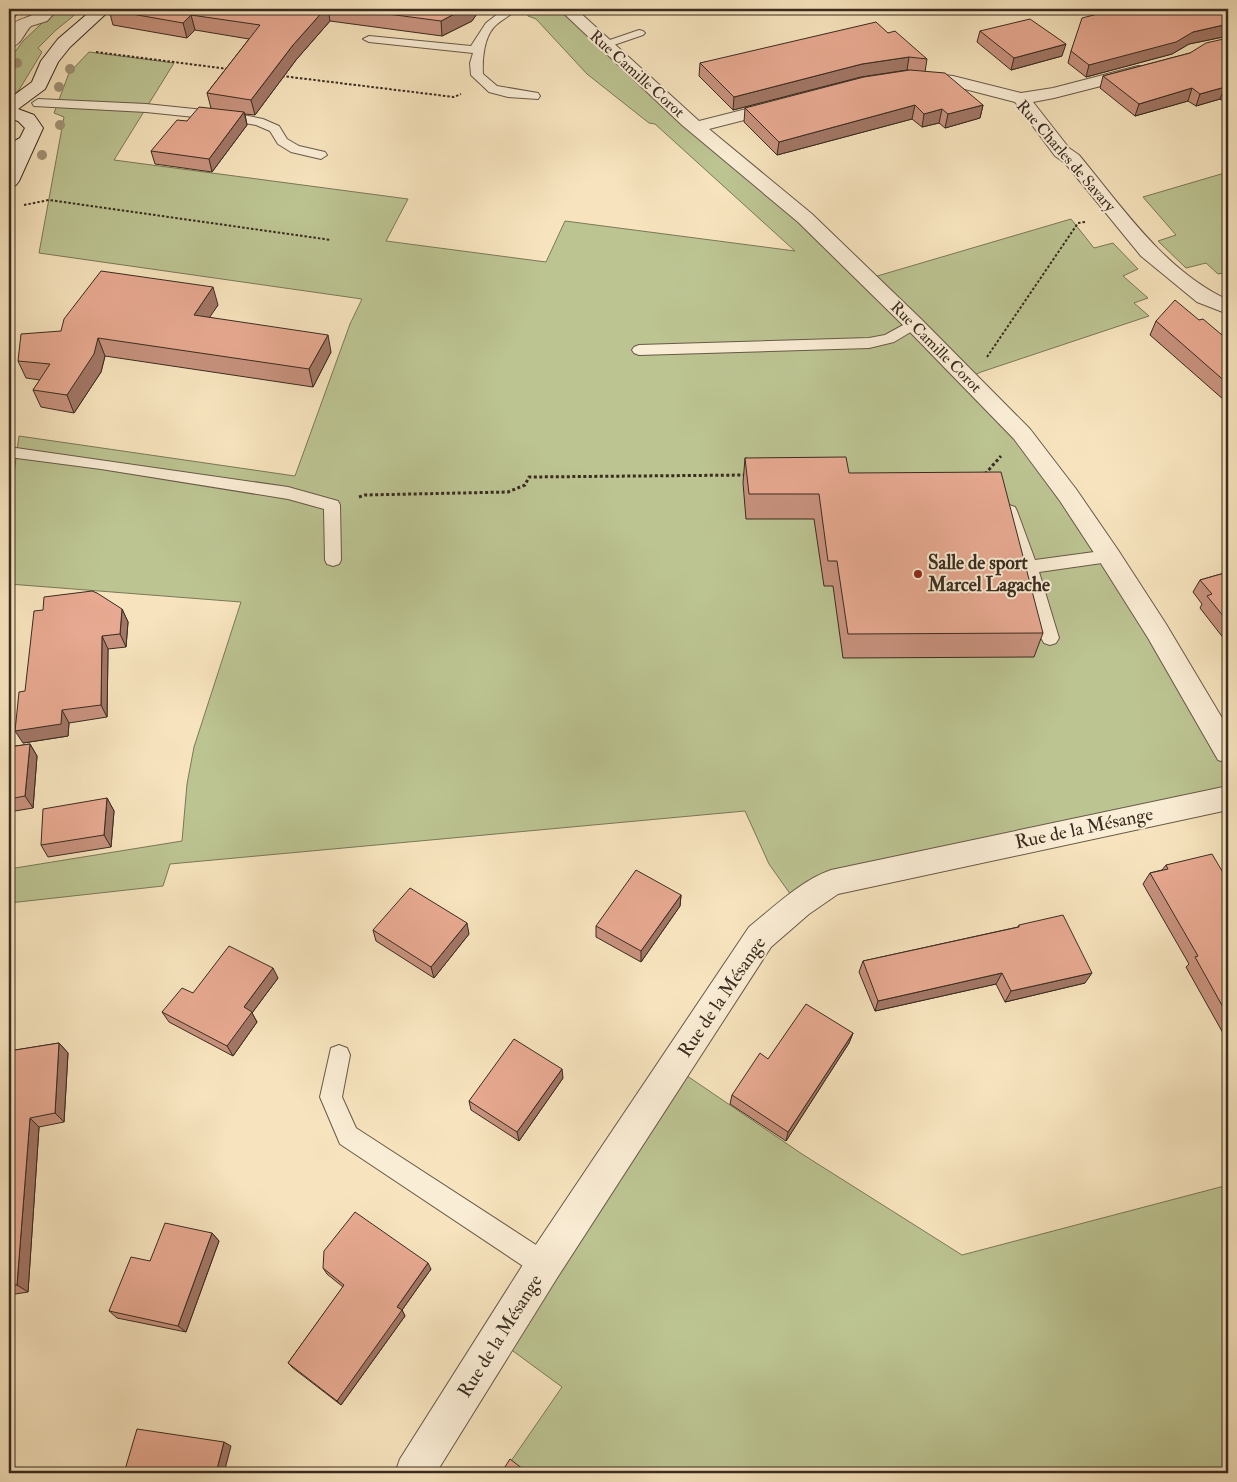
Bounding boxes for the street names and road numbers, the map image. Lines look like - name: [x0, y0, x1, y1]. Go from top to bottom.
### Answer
- street label: Rue Camille Corot: [585, 26, 689, 122]
- street label: Rue Charles de Savary: [1012, 96, 1121, 217]
- street label: Rue Camille Corot: [886, 297, 986, 397]
- street label: Rue de la Mésange: [1013, 802, 1155, 854]
- street label: Rue de la Mésange: [673, 932, 771, 1062]
- street label: Rue de la Mésange: [453, 1270, 547, 1402]

